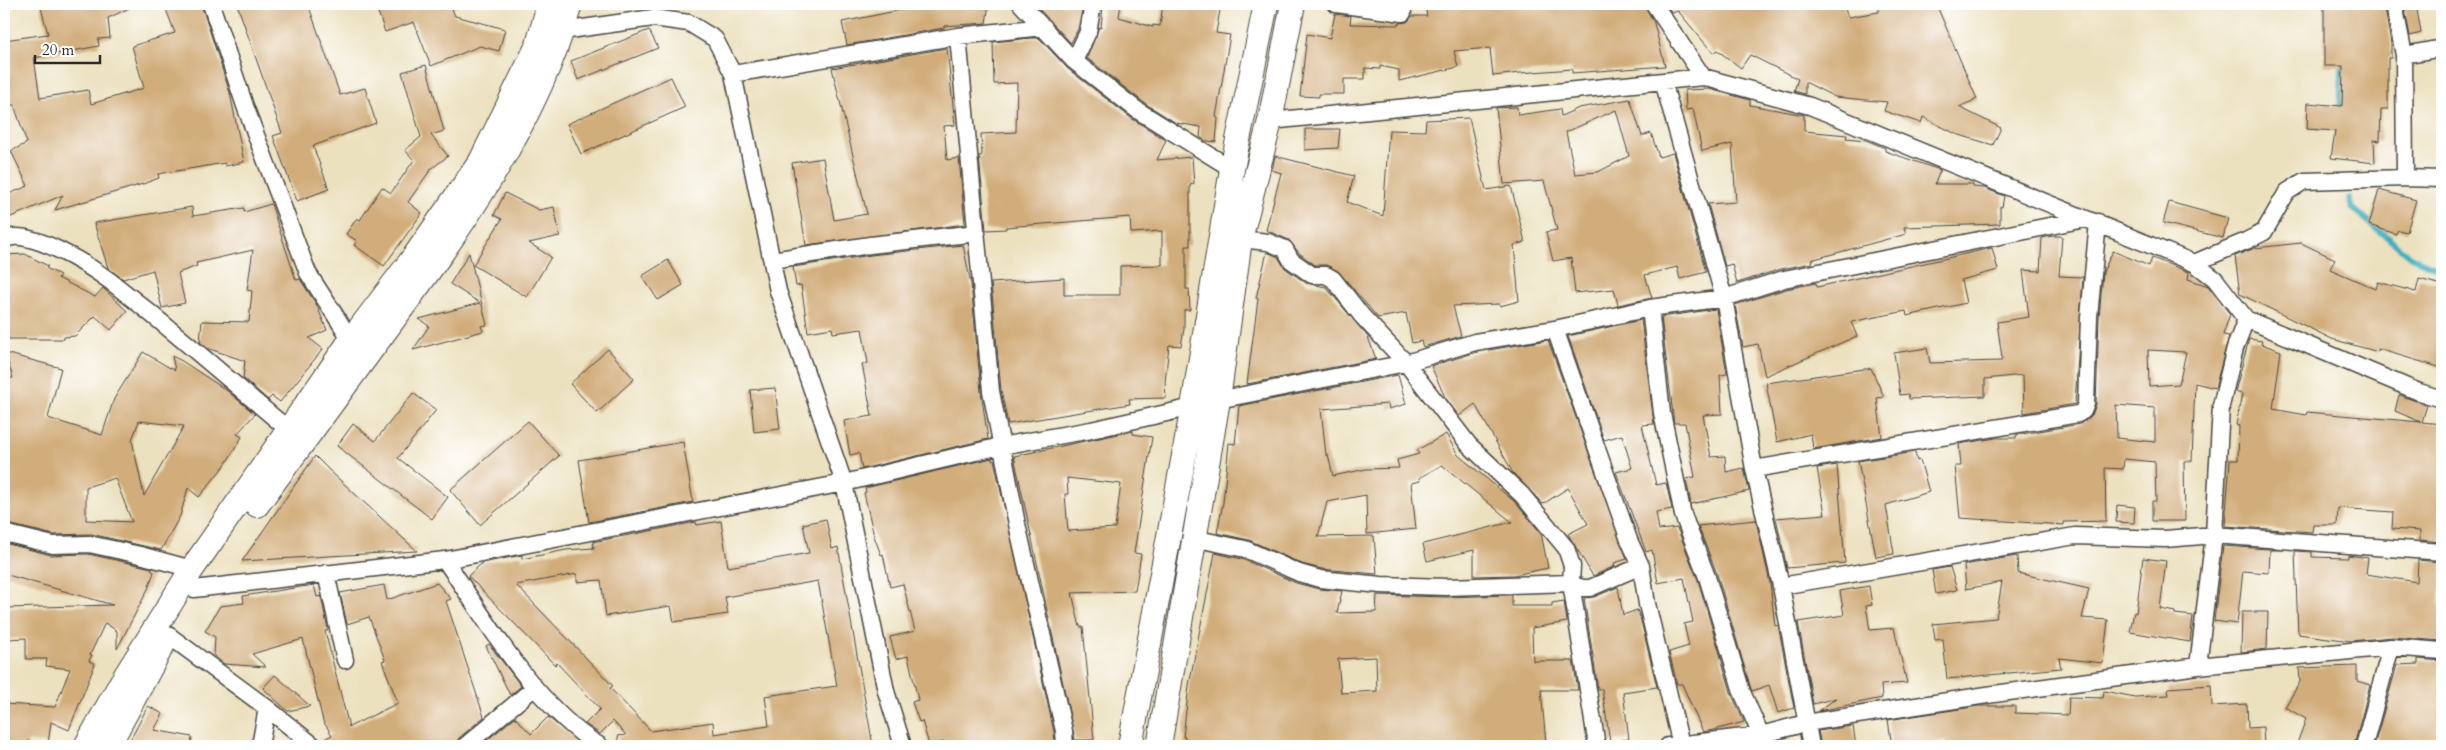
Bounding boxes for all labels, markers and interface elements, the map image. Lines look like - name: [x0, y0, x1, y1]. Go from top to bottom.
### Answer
- scale bar: [35, 32, 100, 64]
- text: 20 m: [42, 40, 74, 60]

